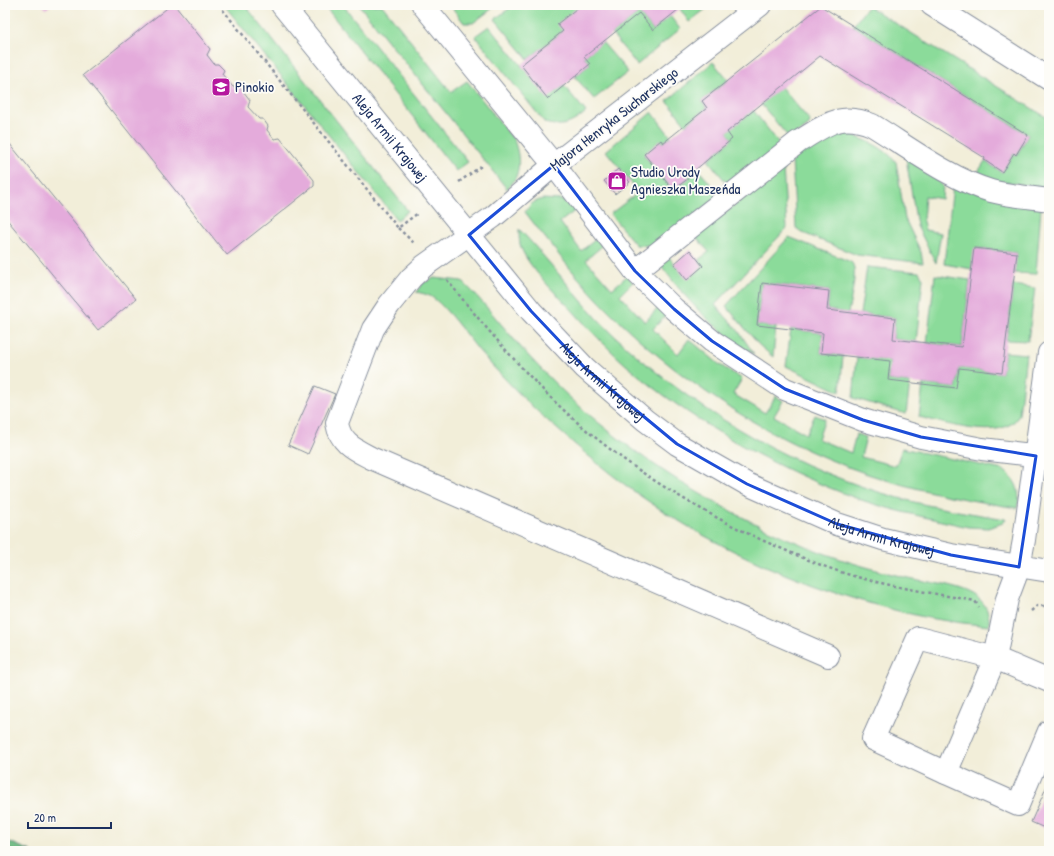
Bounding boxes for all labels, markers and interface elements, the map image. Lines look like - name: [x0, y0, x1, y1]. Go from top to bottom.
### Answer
- street label: Majora Henryka Sucharskiego: [545, 62, 682, 175]
- school or university icon: Pinokio: [210, 76, 232, 98]
- place label: Pinokio: [235, 76, 274, 97]
- street label: Aleja Armii Krajowej: [348, 88, 433, 186]
- place label: Studio Urody Agnieszka Maszeńda: [631, 161, 740, 199]
- shop icon: Studio Urody Agnieszka Maszeńda: [606, 170, 628, 192]
- street label: Aleja Armii Krajowej: [555, 337, 650, 426]
- street label: Aleja Armii Krajowej: [825, 511, 937, 561]
- scale bar: [28, 804, 111, 830]
- text: 20 m: [34, 809, 56, 826]

